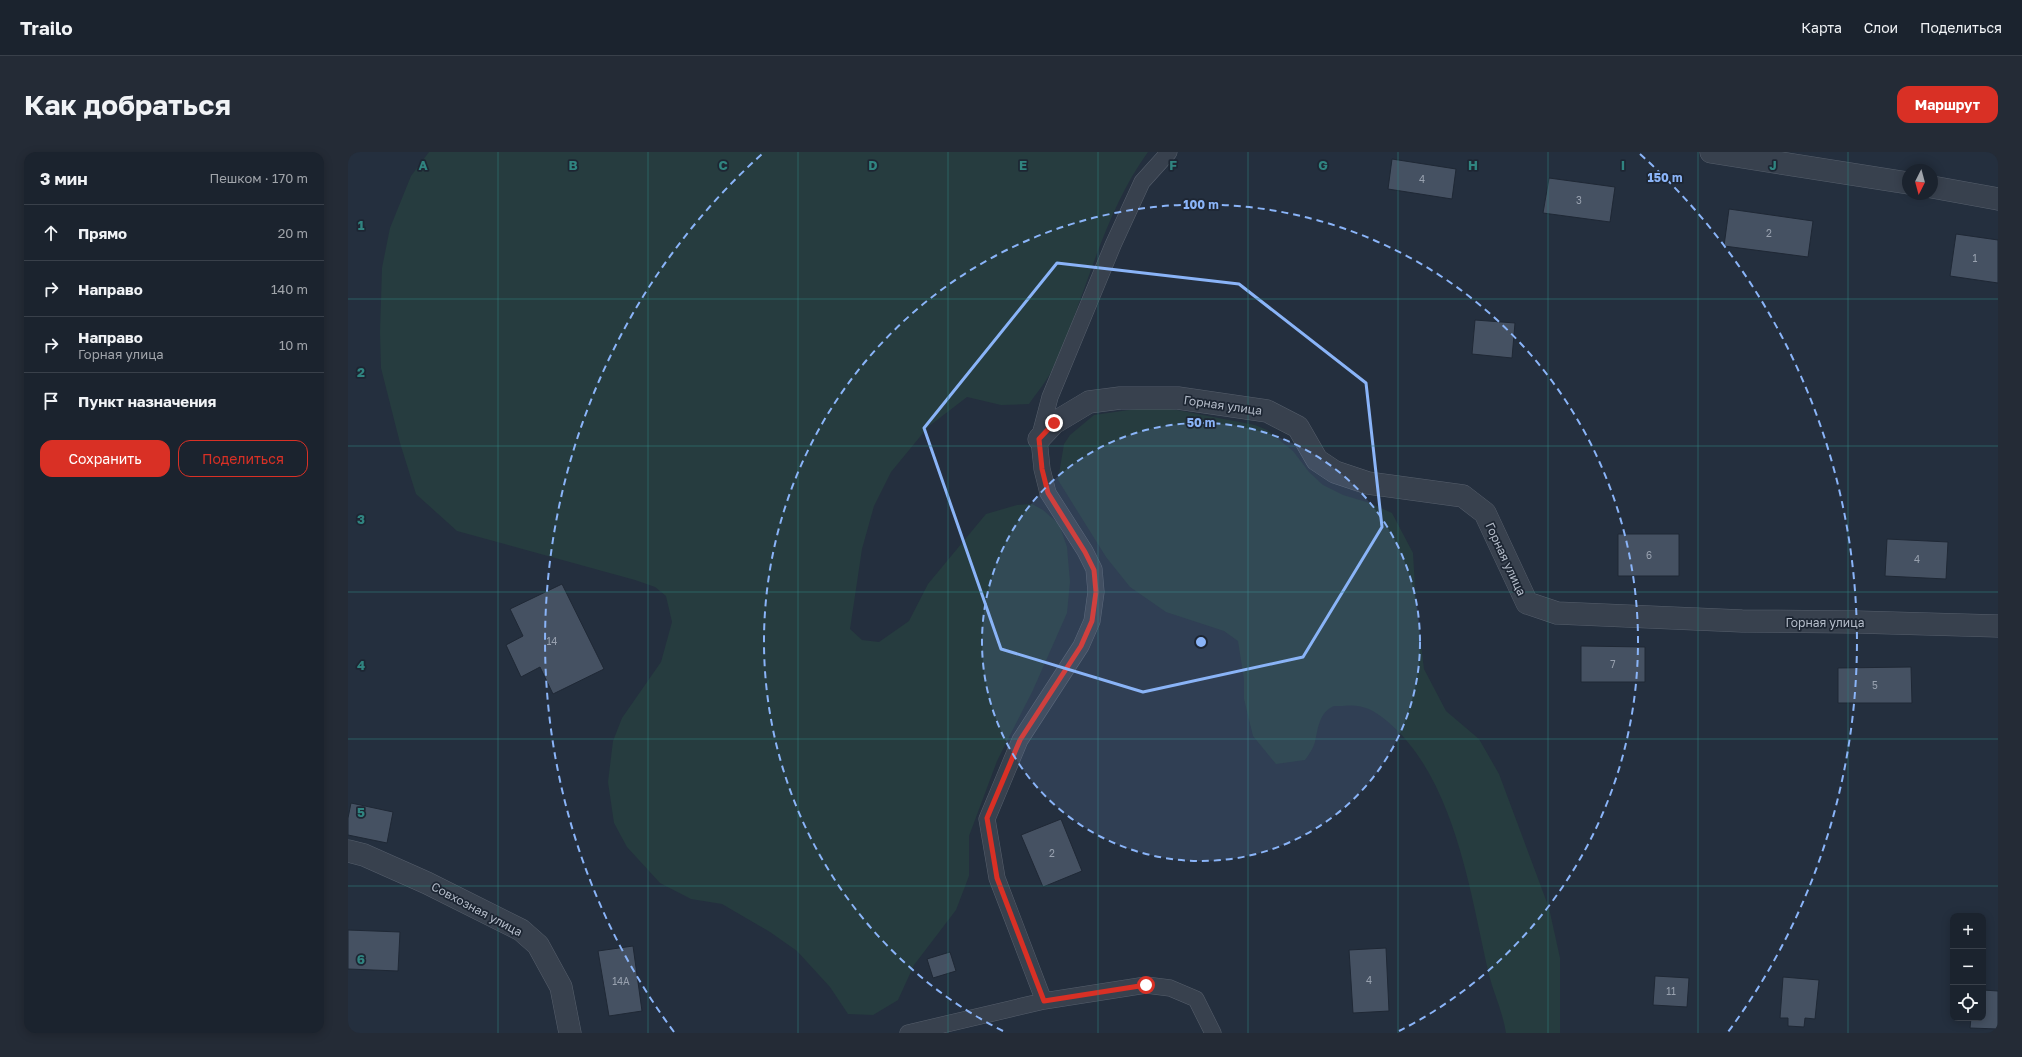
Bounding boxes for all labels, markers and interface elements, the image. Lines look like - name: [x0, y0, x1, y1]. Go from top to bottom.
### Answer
- text: Trailo: [20, 16, 73, 39]
- text: Карта: [1801, 19, 1842, 36]
- text: Слои: [1864, 19, 1898, 36]
- text: Поделиться: [1920, 19, 2002, 36]
- button: Маршрут: [1897, 86, 1998, 123]
- text: Как добраться: [24, 88, 231, 121]
- text: A: [418, 157, 428, 173]
- text: B: [568, 157, 578, 173]
- text: C: [718, 157, 728, 173]
- text: D: [868, 157, 878, 173]
- text: E: [1019, 157, 1027, 173]
- text: F: [1169, 157, 1177, 173]
- text: G: [1318, 157, 1328, 173]
- text: H: [1468, 157, 1478, 173]
- text: I: [1621, 157, 1625, 173]
- text: J: [1769, 157, 1777, 173]
- north arrow: [1902, 164, 1938, 200]
- text: 3 мин: [40, 168, 88, 189]
- text: Пешком · 170 m: [209, 170, 308, 186]
- text: 150 m: [1648, 170, 1682, 185]
- house number: 4: [1419, 173, 1425, 185]
- house number: 3: [1576, 194, 1582, 206]
- text: 100 m: [1183, 197, 1219, 212]
- text: 1: [358, 217, 365, 233]
- icon: ahead: [40, 222, 62, 244]
- text: Прямо: [78, 224, 127, 242]
- text: 20 m: [278, 225, 308, 241]
- house number: 2: [1766, 227, 1772, 239]
- house number: 1: [1973, 252, 1978, 264]
- icon: right: [40, 278, 62, 300]
- text: Направо: [78, 280, 143, 298]
- text: 140 m: [271, 281, 308, 297]
- text: Направо: [78, 328, 143, 346]
- icon: right: [40, 334, 62, 356]
- text: 10 m: [279, 337, 308, 353]
- text: Горная улица: [78, 346, 164, 362]
- text: 2: [357, 364, 365, 380]
- icon: arrive: [40, 390, 62, 412]
- text: Пункт назначения: [78, 392, 216, 410]
- street label: Горная улица: [1183, 392, 1263, 418]
- route end: [1045, 414, 1063, 432]
- text: 50 m: [1187, 415, 1215, 430]
- button: Сохранить: [40, 440, 170, 477]
- button: Поделиться: [178, 440, 308, 477]
- text: 3: [357, 511, 365, 527]
- street label: Горная улица: [1482, 520, 1530, 598]
- house number: 6: [1646, 549, 1652, 561]
- house number: 4: [1914, 553, 1920, 565]
- street label: Горная улица: [1785, 615, 1865, 630]
- house number: 14: [547, 635, 557, 647]
- centre of rings: [1194, 635, 1208, 649]
- text: 4: [357, 657, 365, 673]
- house number: 7: [1610, 658, 1616, 670]
- house number: 5: [1872, 679, 1878, 691]
- text: 5: [357, 804, 365, 820]
- house number: 2: [1049, 847, 1055, 859]
- street label: Совхозная улица: [429, 879, 525, 939]
- map controls: [1950, 913, 1986, 1021]
- button: +: [1950, 913, 1986, 949]
- button: −: [1950, 949, 1986, 985]
- text: 6: [357, 951, 365, 967]
- house number: 4: [1366, 974, 1372, 986]
- house number: 14А: [612, 975, 630, 987]
- route start: [1137, 976, 1155, 994]
- house number: 11: [1666, 985, 1676, 997]
- button: locate: [1950, 985, 1986, 1021]

